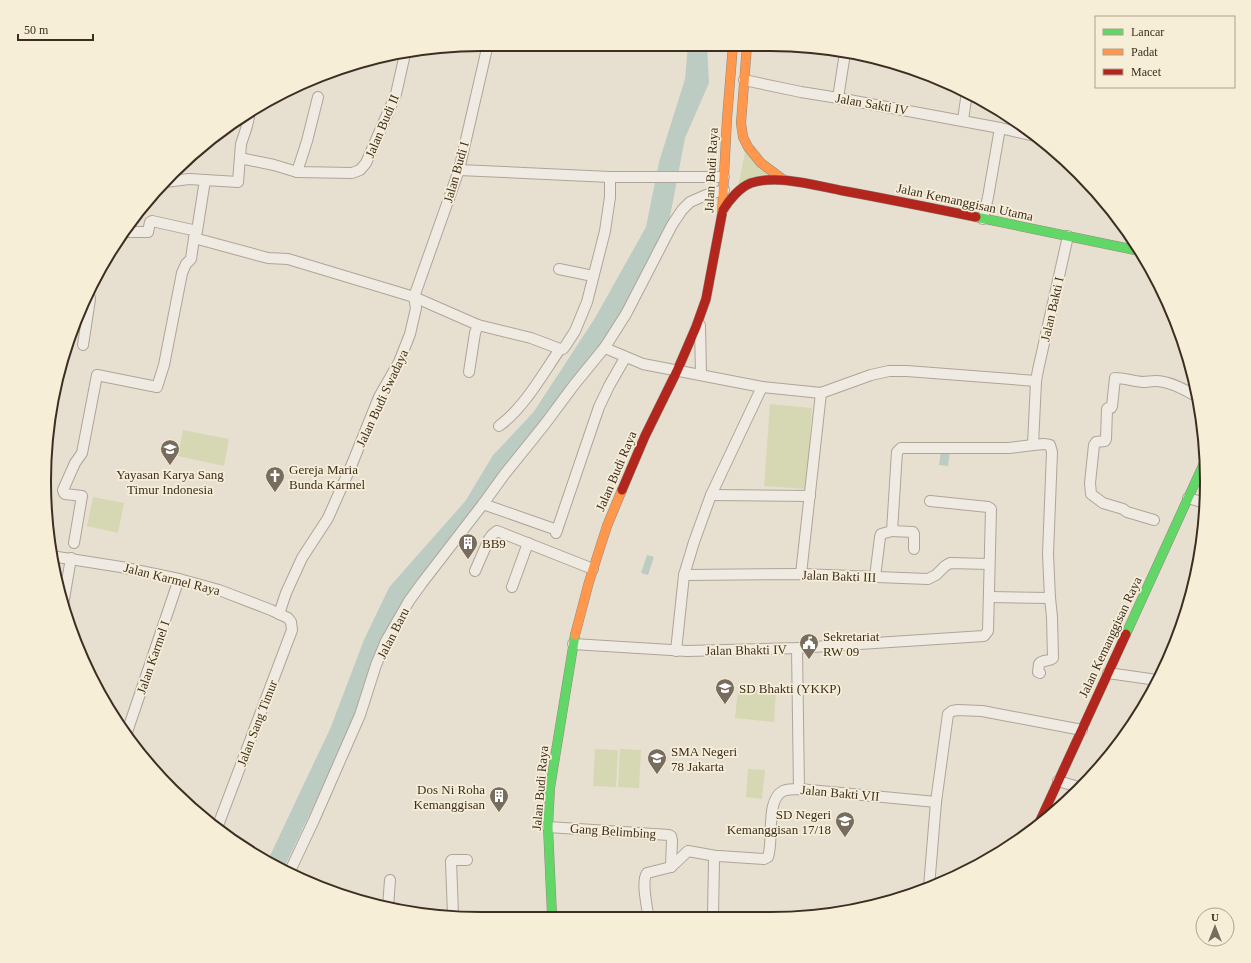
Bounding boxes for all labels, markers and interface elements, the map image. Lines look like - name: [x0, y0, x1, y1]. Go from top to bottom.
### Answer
- scale bar: [18, 16, 93, 42]
- legend: [1095, 16, 1235, 88]
- text: 50 m: [24, 23, 49, 37]
- text: Lancar: [1131, 25, 1164, 39]
- text: Padat: [1131, 45, 1158, 59]
- text: Macet: [1131, 65, 1162, 79]
- street label: Jalan Sakti IV: [834, 90, 910, 118]
- street label: Jalan Budi II: [362, 92, 402, 160]
- street label: Jalan Budi Raya: [701, 127, 721, 213]
- street label: Jalan Budi I: [440, 140, 472, 204]
- street label: Jalan Kemanggisan Utama: [895, 180, 1035, 224]
- street label: Jalan Bakti I: [1037, 275, 1067, 343]
- street label: Jalan Budi Swadaya: [353, 347, 411, 449]
- street label: Jalan Budi Raya: [592, 429, 640, 513]
- school or university icon: Yayasan Karya Sang Timur Indonesia: [159, 438, 181, 466]
- place label: Gereja Maria Bunda Karmel: [289, 462, 366, 492]
- church icon: Gereja Maria Bunda Karmel: [264, 465, 286, 493]
- place label: Yayasan Karya Sang Timur Indonesia: [116, 467, 224, 497]
- building icon: BB9: [457, 532, 479, 560]
- place label: BB9: [482, 536, 506, 551]
- street label: Jalan Karmel Raya: [122, 560, 222, 598]
- street label: Jalan Bakti III: [802, 567, 876, 585]
- street label: Jalan Kemanggisan Raya: [1075, 574, 1145, 700]
- street label: Jalan Baru: [374, 605, 412, 661]
- street label: Jalan Karmel I: [133, 618, 173, 696]
- place label: Sekretariat RW 09: [823, 629, 880, 659]
- public building icon: Sekretariat RW 09: [798, 632, 820, 660]
- street label: Jalan Bhakti IV: [705, 642, 788, 658]
- street label: Jalan Sang Timur: [234, 677, 281, 768]
- school or university icon: SD Bhakti (YKKP): [714, 677, 736, 705]
- place label: SD Bhakti (YKKP): [739, 681, 841, 696]
- place label: SMA Negeri 78 Jakarta: [671, 744, 737, 774]
- street label: Jalan Budi Raya: [529, 745, 551, 831]
- school or university icon: SMA Negeri 78 Jakarta: [646, 747, 668, 775]
- place label: Dos Ni Roha Kemanggisan: [414, 782, 485, 812]
- street label: Jalan Bakti VII: [800, 782, 880, 804]
- building icon: Dos Ni Roha Kemanggisan: [488, 785, 510, 813]
- place label: SD Negeri Kemanggisan 17/18: [727, 807, 831, 837]
- school or university icon: SD Negeri Kemanggisan 17/18: [834, 810, 856, 838]
- street label: Gang Belimbing: [569, 821, 657, 842]
- north arrow: [1195, 907, 1235, 947]
- text: U: [1211, 911, 1219, 923]

